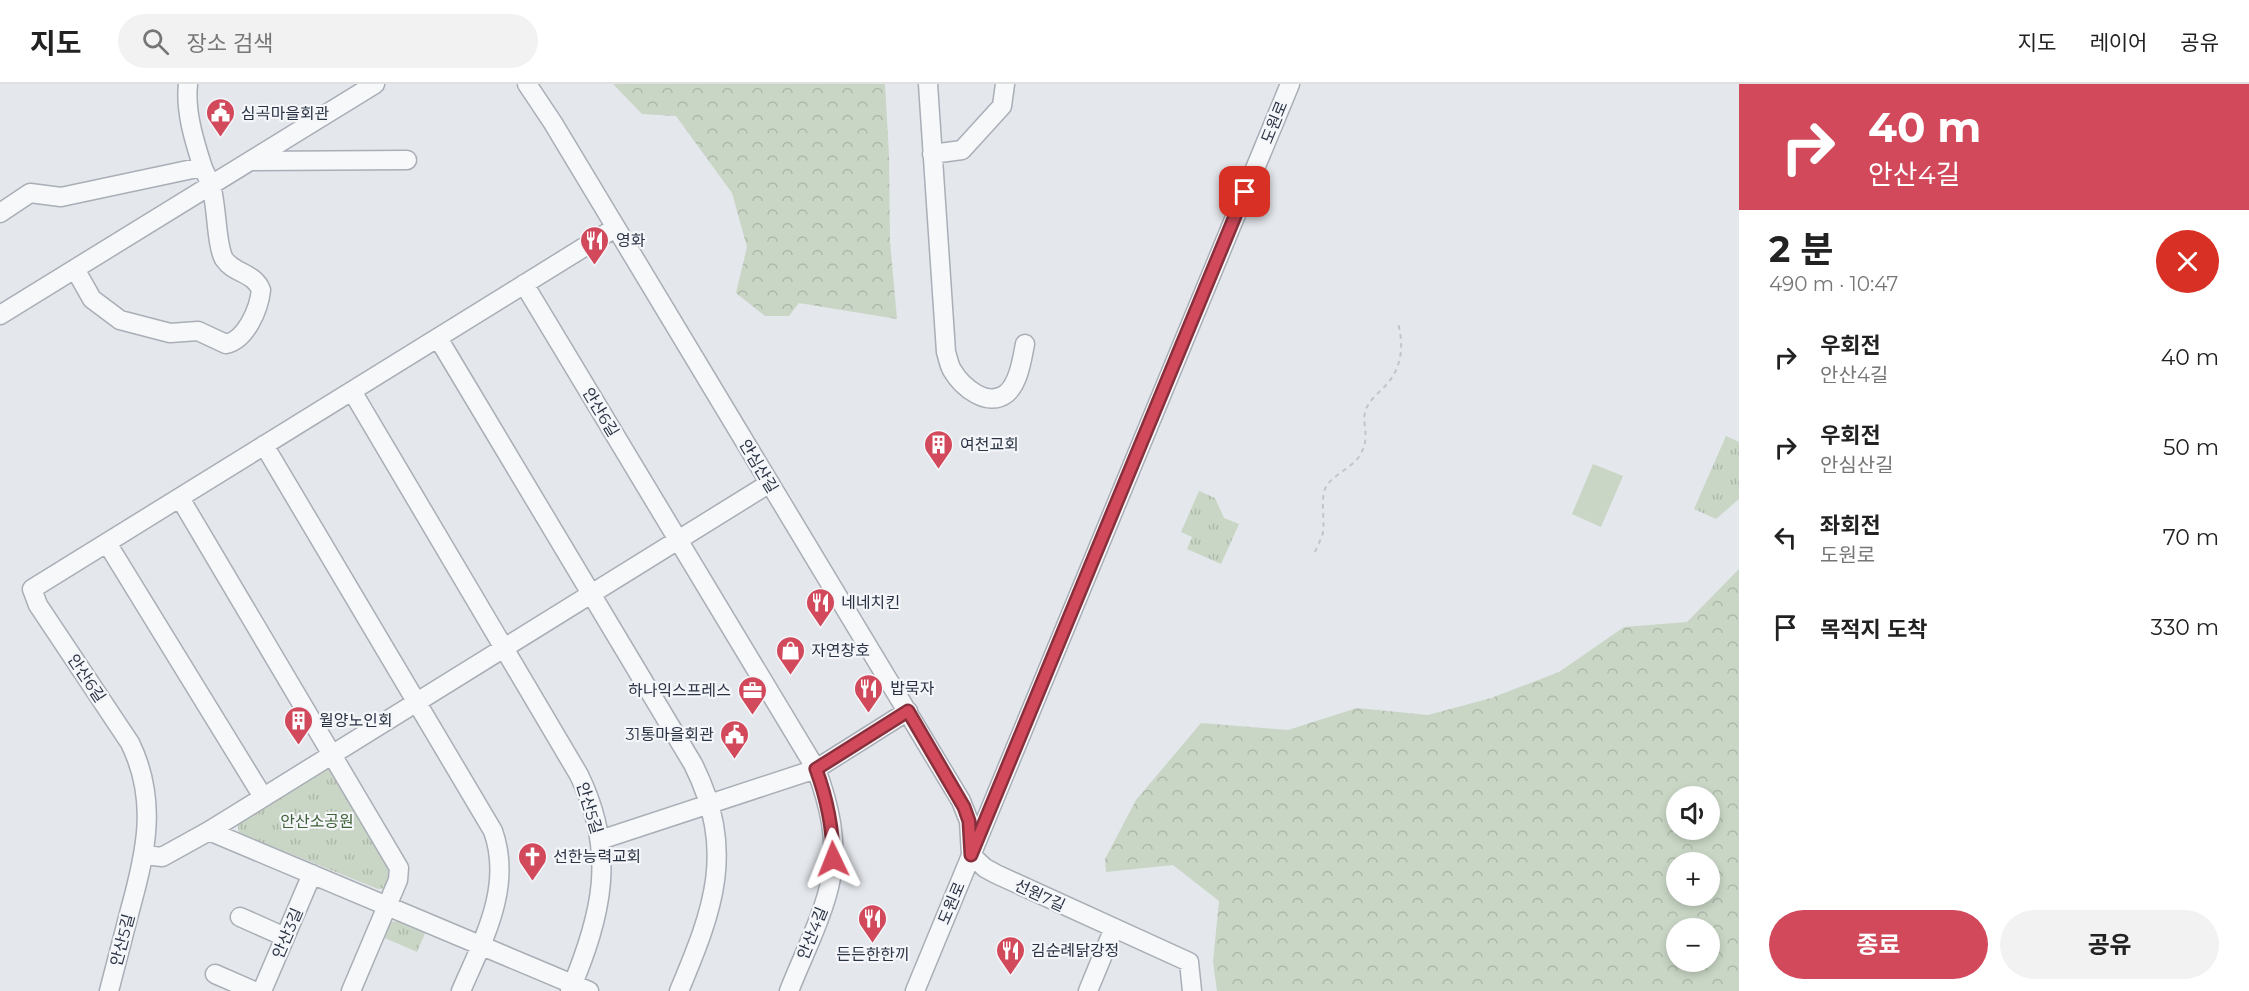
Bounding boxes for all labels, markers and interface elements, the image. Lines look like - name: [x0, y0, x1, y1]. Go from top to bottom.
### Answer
- search box: [118, 14, 538, 68]
- icon: search: [139, 25, 172, 58]
- text: 지도: [30, 26, 82, 60]
- text: 장소 검색: [187, 30, 273, 57]
- text: 지도: [2018, 30, 2056, 55]
- text: 레이어: [2089, 30, 2147, 55]
- text: 공유: [2180, 30, 2219, 55]
- public building icon: 심곡마을회관: [204, 97, 236, 139]
- street label: 도원로: [1257, 98, 1292, 146]
- text: 40 m: [1868, 101, 1981, 153]
- place label: 심곡마을회관: [241, 104, 330, 123]
- icon: right: [1769, 108, 1847, 186]
- text: 안산4길: [1868, 158, 1960, 191]
- pin: [1219, 166, 1270, 217]
- icon: arrive: [1228, 175, 1261, 208]
- restaurant icon: 영화: [579, 224, 611, 266]
- text: 2 분: [1769, 227, 1834, 271]
- button: close: [2156, 230, 2219, 293]
- place label: 영화: [616, 231, 646, 250]
- text: 490 m · 10:47: [1769, 272, 1898, 296]
- text: 우회전: [1820, 332, 1881, 359]
- icon: right: [1769, 341, 1802, 374]
- text: 40 m: [2161, 344, 2219, 371]
- text: 안산4길: [1820, 363, 1888, 387]
- street label: 안산6길: [579, 384, 623, 440]
- text: 우회전: [1820, 422, 1881, 449]
- building icon: 여천교회: [923, 428, 955, 470]
- icon: right: [1769, 431, 1802, 464]
- text: 50 m: [2163, 434, 2219, 461]
- place label: 여천교회: [960, 435, 1019, 454]
- street label: 안심산길: [735, 436, 782, 496]
- text: 안심산길: [1820, 453, 1894, 477]
- text: 좌회전: [1820, 512, 1881, 539]
- icon: left: [1769, 521, 1802, 554]
- text: 70 m: [2163, 524, 2219, 551]
- text: 도원로: [1820, 543, 1875, 567]
- restaurant icon: 네네치킨: [804, 586, 836, 628]
- place label: 네네치킨: [841, 593, 900, 612]
- icon: arrive: [1769, 611, 1802, 644]
- text: 330 m: [2151, 614, 2219, 641]
- text: 목적지 도착: [1820, 616, 1927, 643]
- shop icon: 자연창호: [774, 634, 806, 676]
- place label: 자연창호: [811, 641, 870, 660]
- street label: 안산6길: [64, 651, 110, 706]
- restaurant icon: 밥묵자: [853, 672, 885, 714]
- office icon: 하나익스프레스: [736, 674, 768, 716]
- place label: 밥묵자: [890, 679, 934, 698]
- place label: 하나익스프레스: [628, 681, 731, 700]
- building icon: 월양노인회: [282, 704, 314, 746]
- place label: 월양노인회: [319, 711, 393, 730]
- public building icon: 31통마을회관: [719, 718, 751, 760]
- place label: 31통마을회관: [626, 725, 714, 744]
- street label: 안산5길: [573, 780, 606, 836]
- map controls: [1666, 786, 1720, 972]
- button: sound: [1666, 786, 1720, 840]
- park label: 안산소공원: [280, 812, 354, 831]
- position arrow: [801, 827, 865, 891]
- church icon: 선한능력교회: [516, 840, 548, 882]
- place label: 선한능력교회: [553, 847, 641, 866]
- button: +: [1666, 852, 1720, 906]
- street label: 선원7길: [1011, 876, 1068, 915]
- street label: 도원로: [934, 879, 969, 927]
- restaurant icon: 든든한한끼: [857, 902, 889, 944]
- street label: 안산4길: [793, 904, 832, 962]
- street label: 안산3길: [268, 905, 307, 961]
- button: 종료: [1769, 910, 1988, 979]
- button: 공유: [2000, 910, 2219, 979]
- street label: 안산5길: [106, 912, 139, 968]
- button: −: [1666, 918, 1720, 972]
- restaurant icon: 김순례닭강정: [994, 934, 1026, 976]
- place label: 김순례닭강정: [1031, 941, 1119, 960]
- place label: 든든한한끼: [836, 945, 910, 964]

